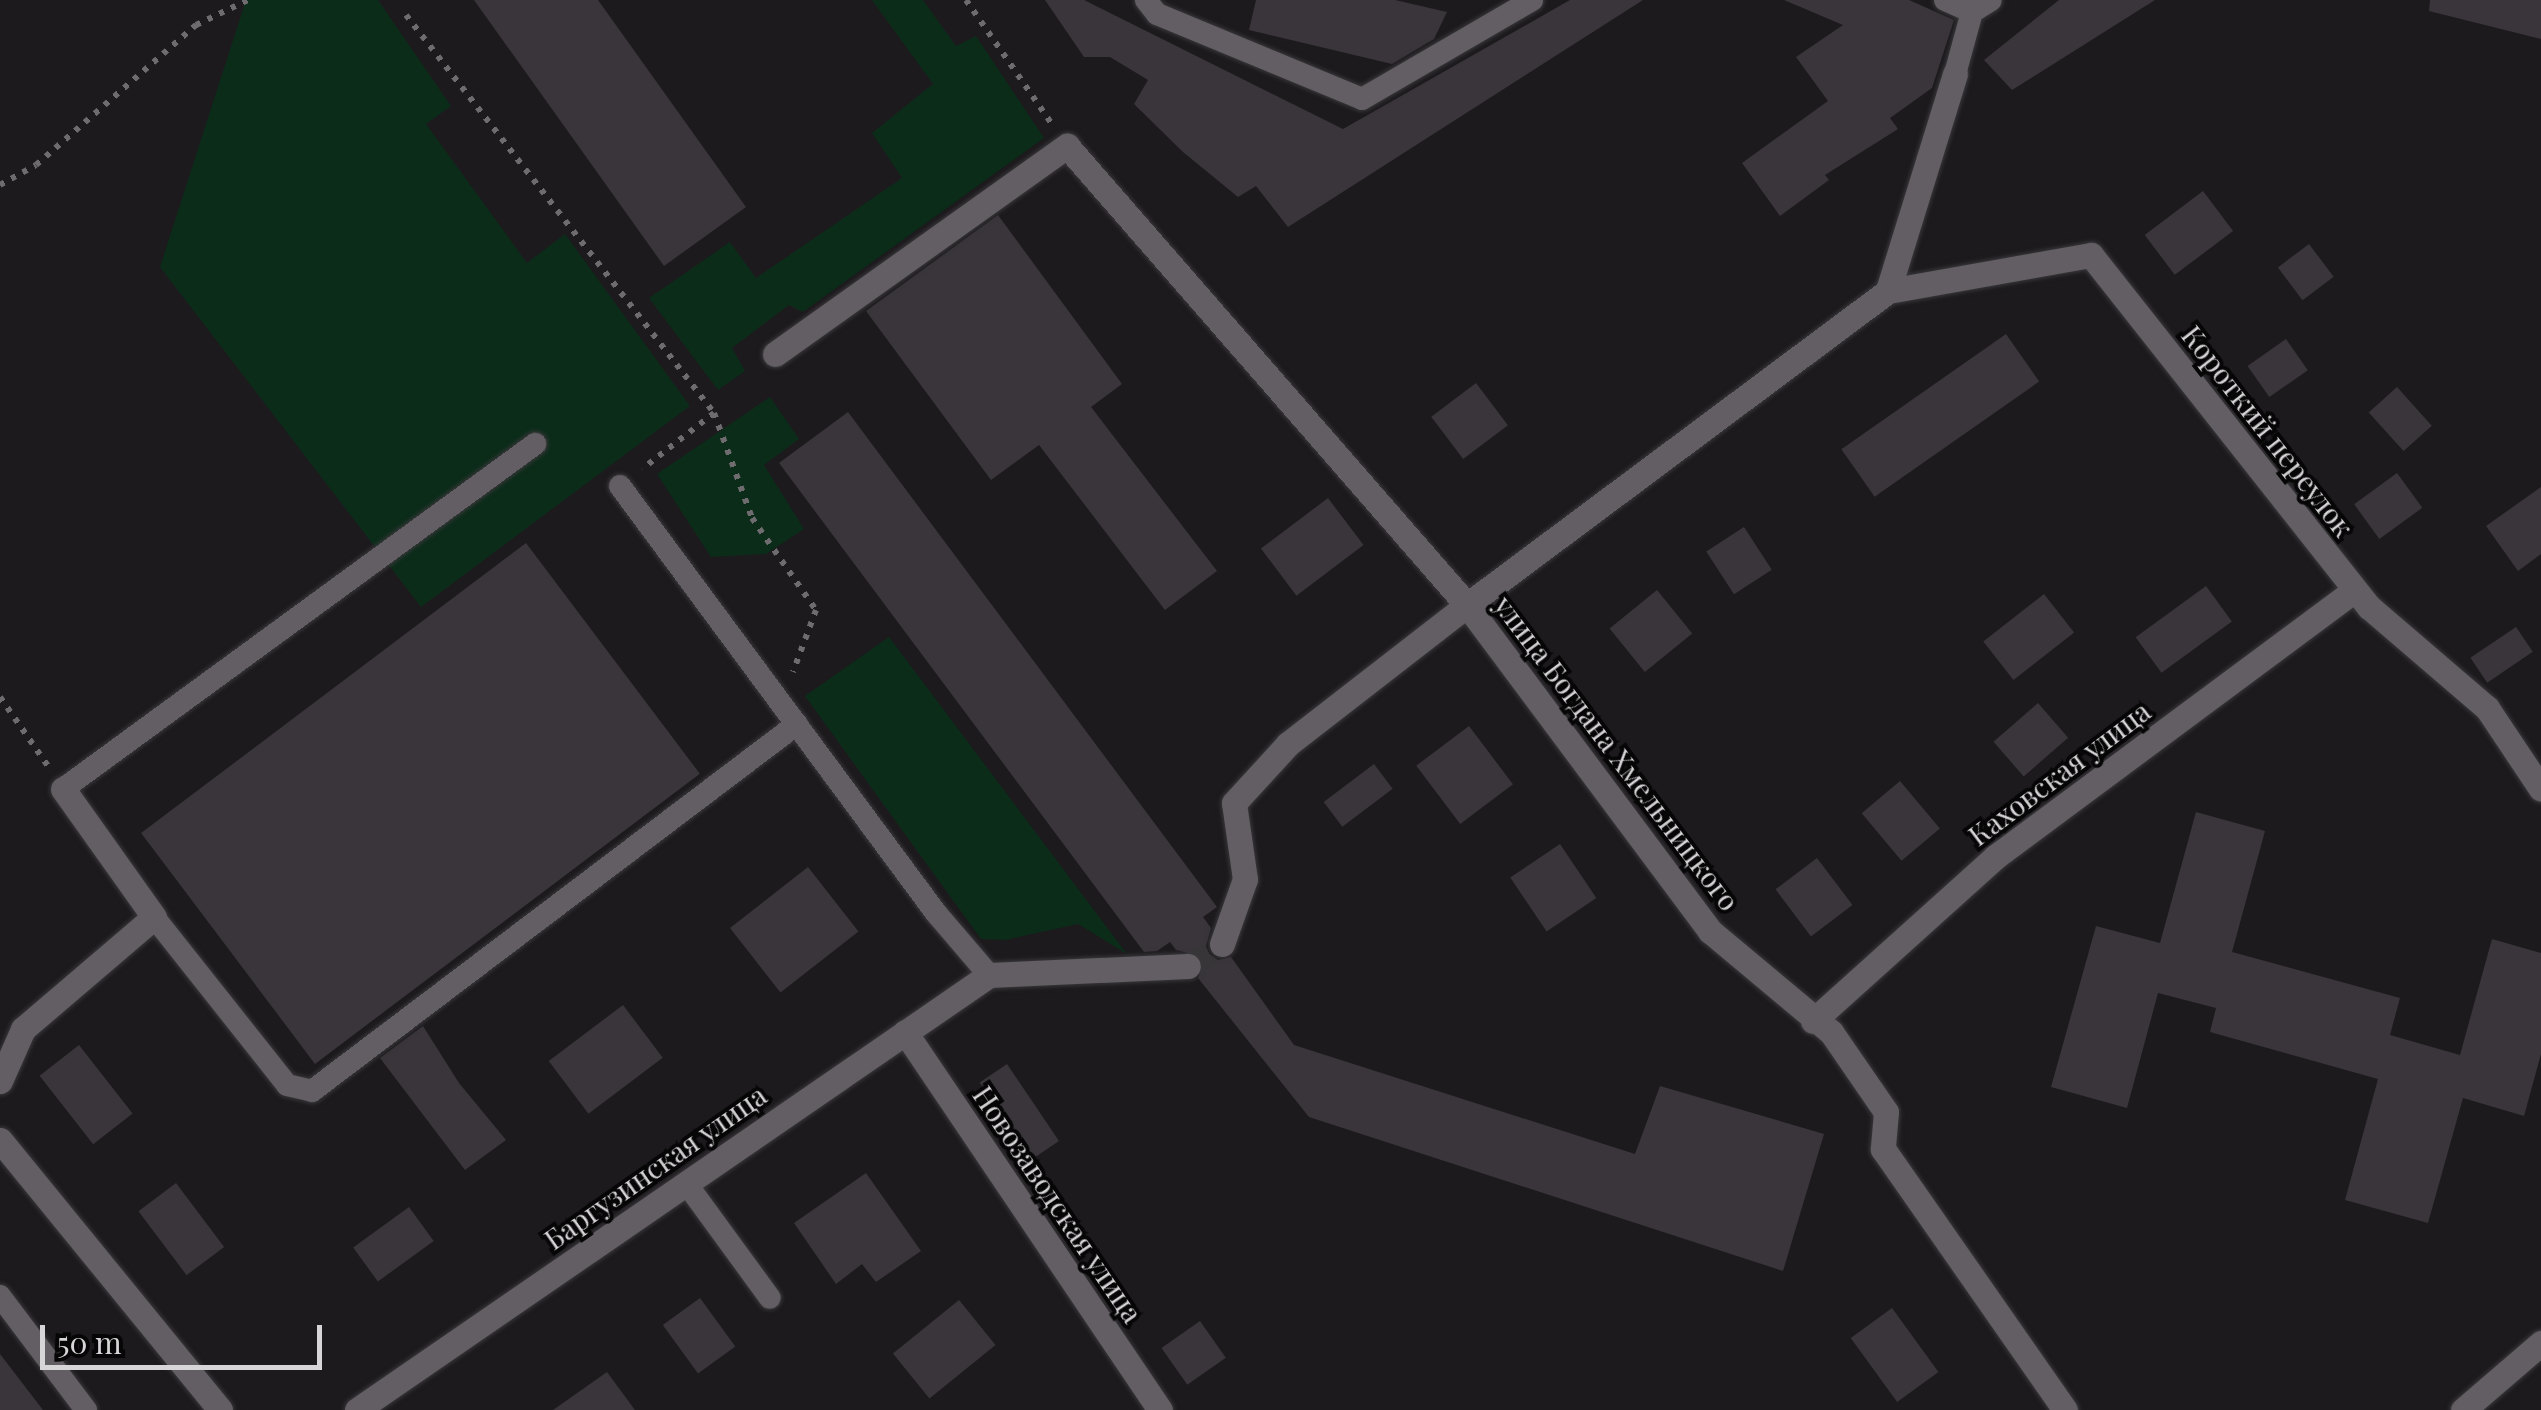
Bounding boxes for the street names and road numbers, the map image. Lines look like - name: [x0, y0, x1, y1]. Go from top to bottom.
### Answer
- street label: Короткий переулок: [2175, 319, 2361, 543]
- street label: улица Богдана Хмельницкого: [1488, 589, 1746, 917]
- street label: Каховская улица: [1962, 694, 2156, 852]
- street label: Баргузинская улица: [538, 1078, 772, 1256]
- street label: Новозаводская улица: [966, 1079, 1150, 1329]

